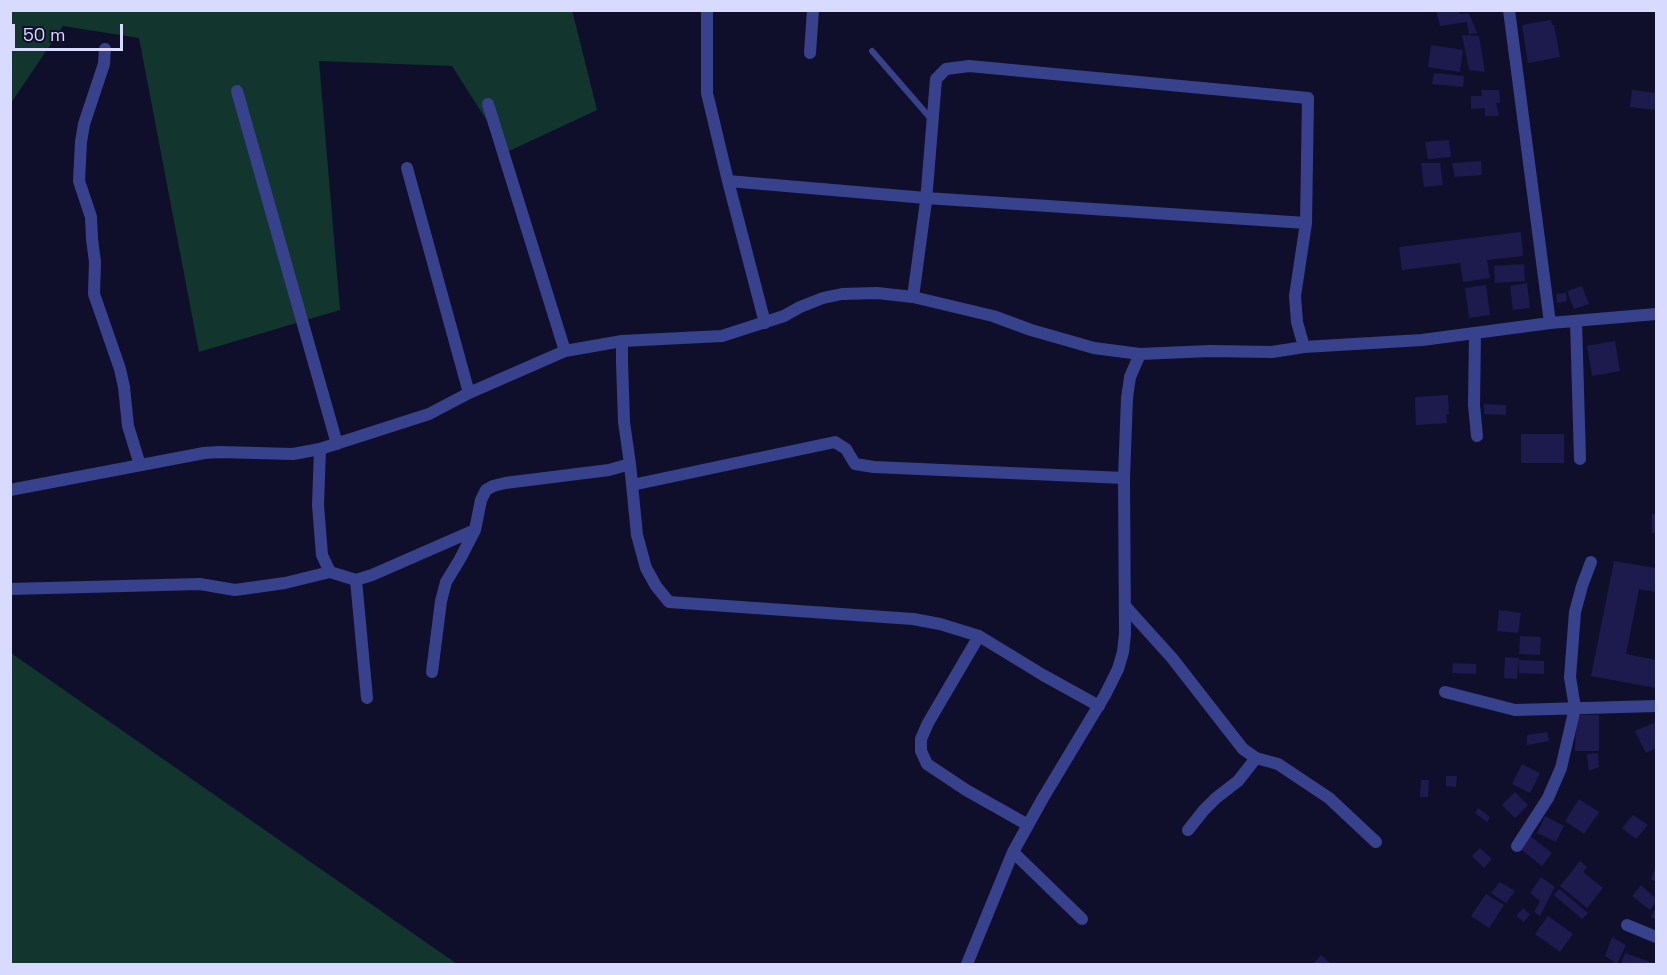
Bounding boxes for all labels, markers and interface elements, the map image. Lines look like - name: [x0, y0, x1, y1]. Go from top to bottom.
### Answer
- scale bar: [15, 12, 126, 50]
- text: 50 m: [23, 23, 65, 46]

